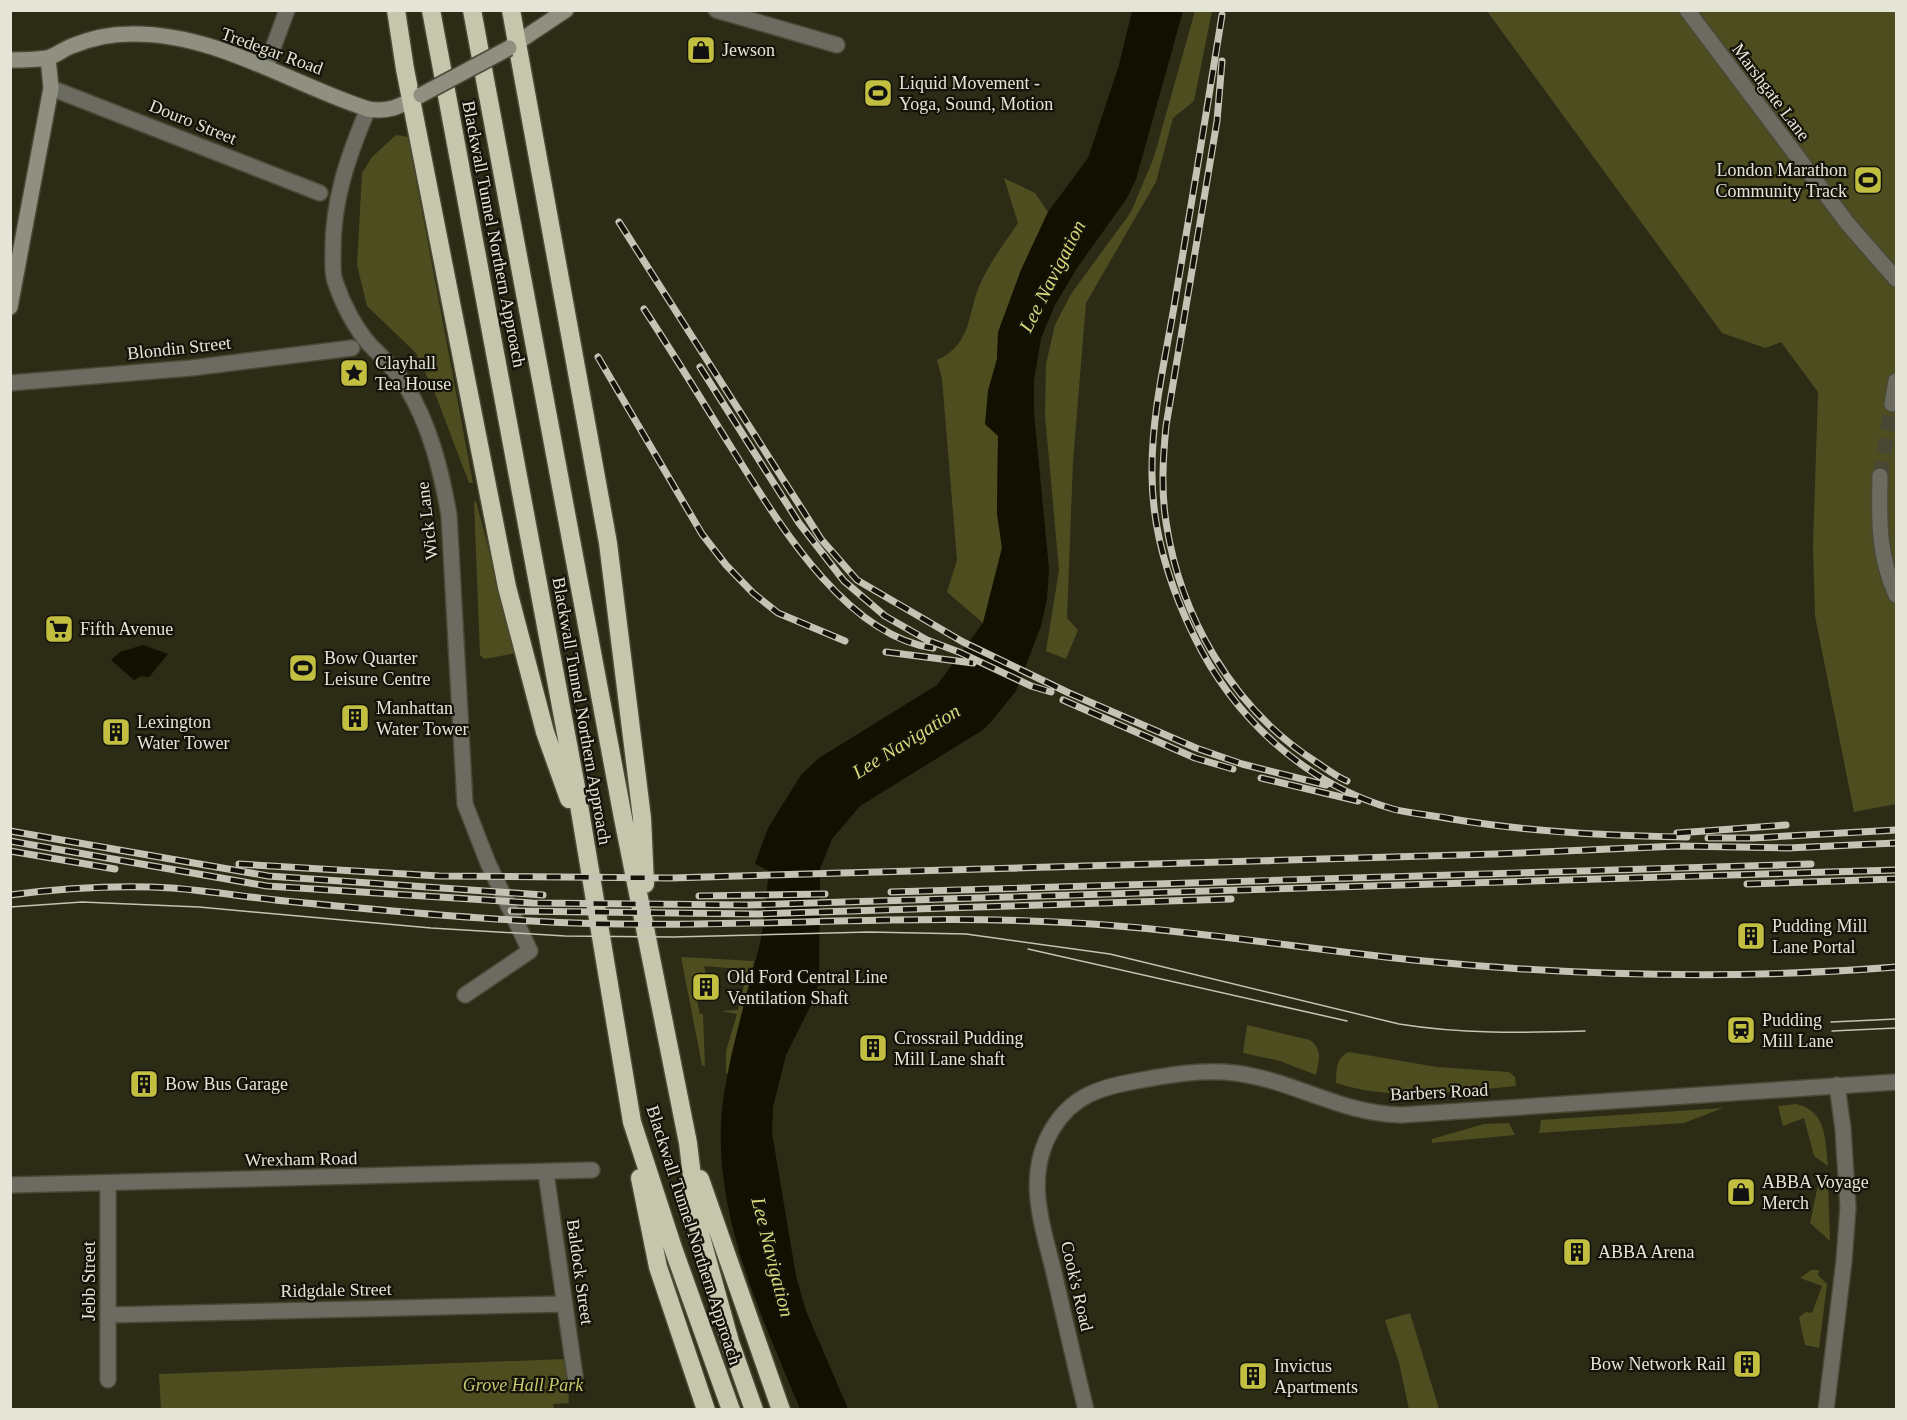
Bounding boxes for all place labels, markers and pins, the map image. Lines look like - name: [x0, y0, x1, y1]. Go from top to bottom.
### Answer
- shop icon: Jewson: [685, 34, 717, 66]
- place label: Jewson: [722, 40, 775, 60]
- place label: Liquid Movement - Yoga, Sound, Motion: [899, 73, 1053, 114]
- sports icon: Liquid Movement - Yoga, Sound, Motion: [862, 77, 894, 109]
- place label: London Marathon Community Track: [1715, 160, 1847, 201]
- sports icon: London Marathon Community Track: [1852, 164, 1884, 196]
- place label: Clayhall Tea House: [375, 353, 451, 394]
- place icon: Clayhall Tea House: [338, 357, 370, 389]
- supermarket icon: Fifth Avenue: [43, 613, 75, 645]
- place label: Fifth Avenue: [80, 619, 173, 639]
- place label: Bow Quarter Leisure Centre: [324, 648, 430, 689]
- sports icon: Bow Quarter Leisure Centre: [287, 652, 319, 684]
- place label: Manhattan Water Tower: [376, 698, 468, 739]
- building icon: Manhattan Water Tower: [339, 702, 371, 734]
- place label: Lexington Water Tower: [137, 712, 229, 753]
- building icon: Lexington Water Tower: [100, 716, 132, 748]
- place label: Pudding Mill Lane Portal: [1772, 916, 1868, 957]
- building icon: Pudding Mill Lane Portal: [1735, 920, 1767, 952]
- place label: Old Ford Central Line Ventilation Shaft: [727, 967, 887, 1008]
- building icon: Old Ford Central Line Ventilation Shaft: [690, 971, 722, 1003]
- place label: Pudding Mill Lane: [1762, 1010, 1833, 1051]
- station icon: Pudding Mill Lane: [1725, 1014, 1757, 1046]
- place label: Crossrail Pudding Mill Lane shaft: [894, 1028, 1024, 1069]
- building icon: Crossrail Pudding Mill Lane shaft: [857, 1032, 889, 1064]
- building icon: Bow Bus Garage: [128, 1068, 160, 1100]
- place label: Bow Bus Garage: [165, 1074, 288, 1094]
- place label: ABBA Voyage Merch: [1762, 1172, 1869, 1213]
- shop icon: ABBA Voyage Merch: [1725, 1176, 1757, 1208]
- building icon: ABBA Arena: [1561, 1236, 1593, 1268]
- place label: ABBA Arena: [1598, 1242, 1695, 1262]
- building icon: Bow Network Rail: [1731, 1348, 1763, 1380]
- place label: Bow Network Rail: [1590, 1354, 1726, 1374]
- place label: Invictus Apartments: [1274, 1356, 1358, 1397]
- building icon: Invictus Apartments: [1237, 1360, 1269, 1392]

